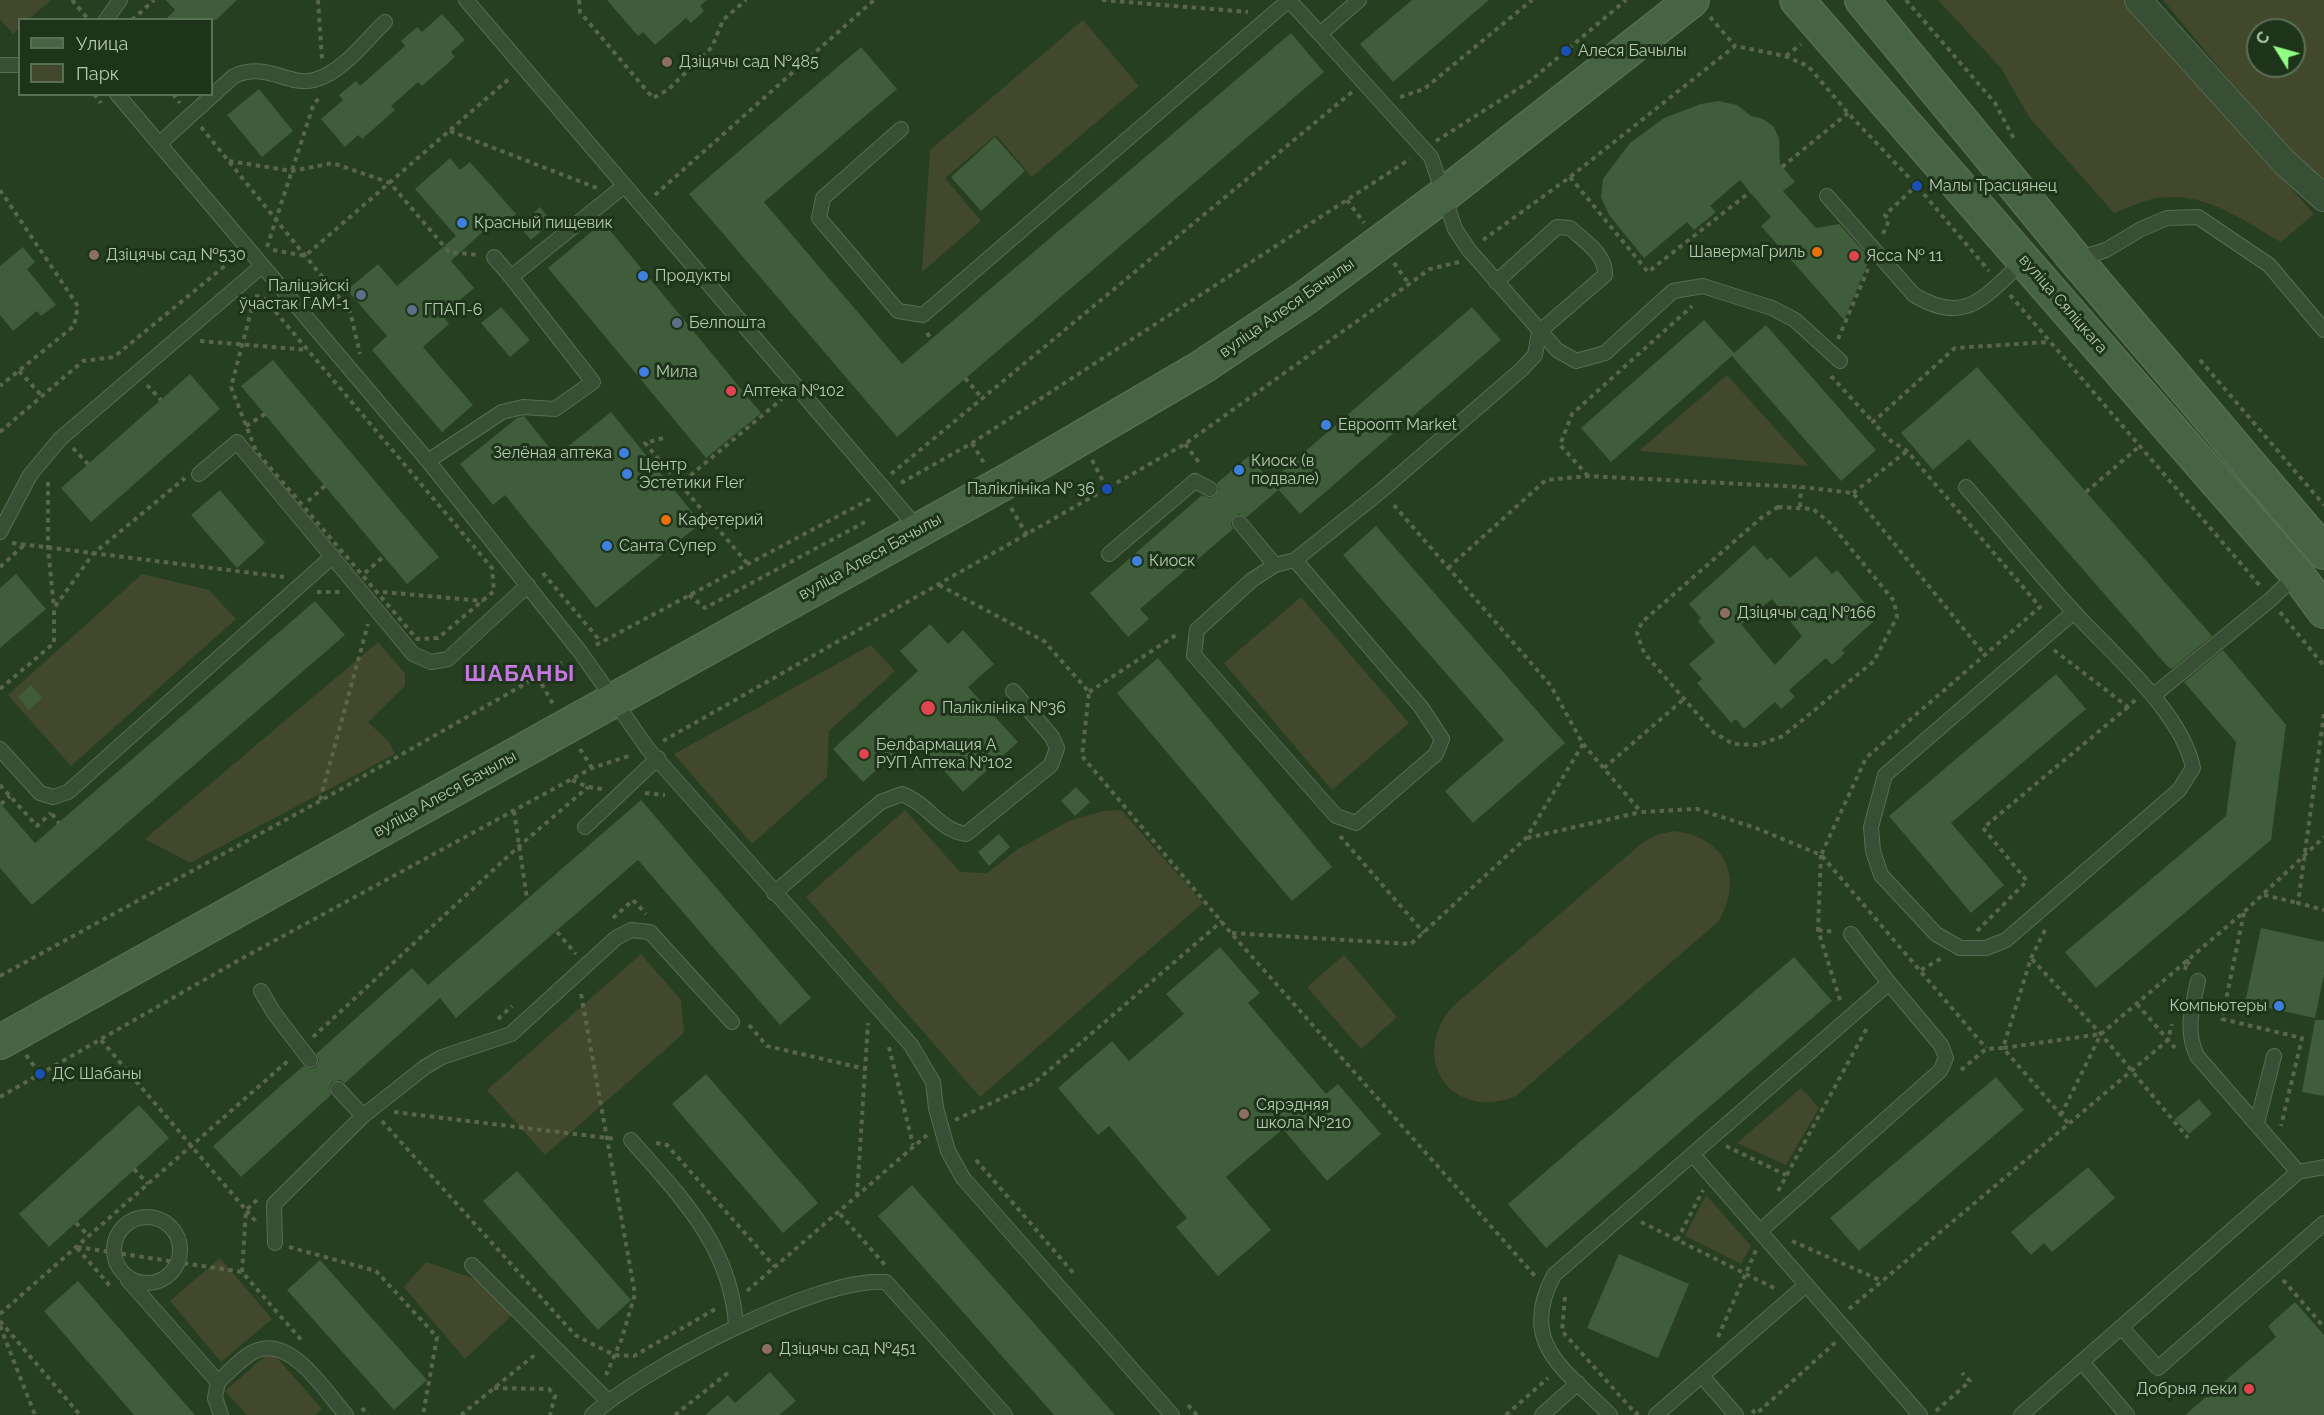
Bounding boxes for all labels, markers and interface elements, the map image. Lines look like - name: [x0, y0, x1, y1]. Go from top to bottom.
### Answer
- legend: [18, 18, 213, 96]
- north arrow: [2246, 18, 2306, 78]
- text: С: [2252, 28, 2274, 48]
- text: Улица: [76, 33, 128, 54]
- place label: Алеся Бачылы: [1578, 41, 1687, 61]
- marker: Алеся Бачылы: [1559, 44, 1573, 58]
- place label: Дзіцячы сад №485: [679, 52, 819, 72]
- marker: Дзіцячы сад №485: [660, 55, 674, 69]
- text: Парк: [76, 63, 119, 84]
- place label: Малы Трасцянец: [1929, 176, 2057, 196]
- marker: Малы Трасцянец: [1910, 179, 1924, 193]
- place label: Красный пищевик: [474, 213, 613, 233]
- marker: Красный пищевик: [455, 216, 469, 230]
- place label: ШавермаГриль: [1689, 242, 1805, 262]
- place label: Дзіцячы сад №530: [106, 245, 246, 265]
- marker: ШавермаГриль: [1810, 245, 1824, 259]
- place label: Ясса № 11: [1866, 246, 1942, 266]
- marker: Дзіцячы сад №530: [87, 248, 101, 262]
- marker: Ясса № 11: [1847, 249, 1861, 263]
- street label: вуліца Сяліцкага: [2015, 251, 2111, 357]
- street label: вуліца Алеся Бачылы: [1216, 254, 1358, 362]
- place label: Продукты: [655, 266, 731, 286]
- marker: Продукты: [636, 269, 650, 283]
- place label: Паліцэйскі ўчастак ГАМ-1: [239, 276, 349, 314]
- marker: Паліцэйскі ўчастак ГАМ-1: [354, 288, 368, 302]
- place label: ГПАП-6: [424, 300, 482, 320]
- marker: ГПАП-6: [405, 303, 419, 317]
- place label: Белпошта: [689, 313, 766, 333]
- marker: Белпошта: [670, 316, 684, 330]
- place label: Мила: [656, 362, 697, 382]
- marker: Мила: [637, 365, 651, 379]
- place label: Аптека №102: [743, 381, 844, 401]
- marker: Аптека №102: [724, 384, 738, 398]
- place label: Евроопт Market: [1338, 415, 1457, 435]
- marker: Евроопт Market: [1319, 418, 1333, 432]
- place label: Зелёная аптека: [493, 443, 612, 463]
- marker: Зелёная аптека: [617, 446, 631, 460]
- place label: Киоск (в подвале): [1251, 451, 1319, 489]
- place label: Центр Эстетики Fler: [639, 455, 744, 493]
- marker: Киоск (в подвале): [1232, 463, 1246, 477]
- marker: Центр Эстетики Fler: [620, 467, 634, 481]
- place label: Паліклініка № 36: [967, 479, 1095, 499]
- marker: Паліклініка № 36: [1100, 482, 1114, 496]
- place label: Кафетерий: [678, 510, 763, 530]
- street label: вуліца Алеся Бачылы: [795, 510, 945, 604]
- marker: Кафетерий: [659, 513, 673, 527]
- place label: Санта Супер: [619, 536, 716, 556]
- marker: Санта Супер: [600, 539, 614, 553]
- place label: Киоск: [1149, 551, 1195, 571]
- marker: Киоск: [1130, 554, 1144, 568]
- place label: Дзіцячы сад №166: [1737, 603, 1876, 623]
- marker: Дзіцячы сад №166: [1718, 606, 1732, 620]
- district label: ШАБАНЫ: [464, 661, 576, 687]
- place label: Паліклініка №36: [942, 698, 1066, 718]
- marker: Паліклініка №36: [919, 699, 937, 717]
- place label: Белфармация А РУП Аптека №102: [876, 735, 1013, 773]
- street label: вуліца Алеся Бачылы: [370, 747, 520, 841]
- marker: Белфармация А РУП Аптека №102: [857, 747, 871, 761]
- place label: Компьютеры: [2170, 996, 2267, 1016]
- marker: Компьютеры: [2272, 999, 2286, 1013]
- place label: ДС Шабаны: [52, 1064, 142, 1084]
- marker: ДС Шабаны: [33, 1067, 47, 1081]
- place label: Сярэдняя школа №210: [1256, 1095, 1351, 1133]
- marker: Сярэдняя школа №210: [1237, 1107, 1251, 1121]
- place label: Дзіцячы сад №451: [779, 1339, 916, 1359]
- marker: Дзіцячы сад №451: [760, 1342, 774, 1356]
- place label: Добрыя леки: [2136, 1379, 2237, 1399]
- marker: Добрыя леки: [2242, 1382, 2256, 1396]

